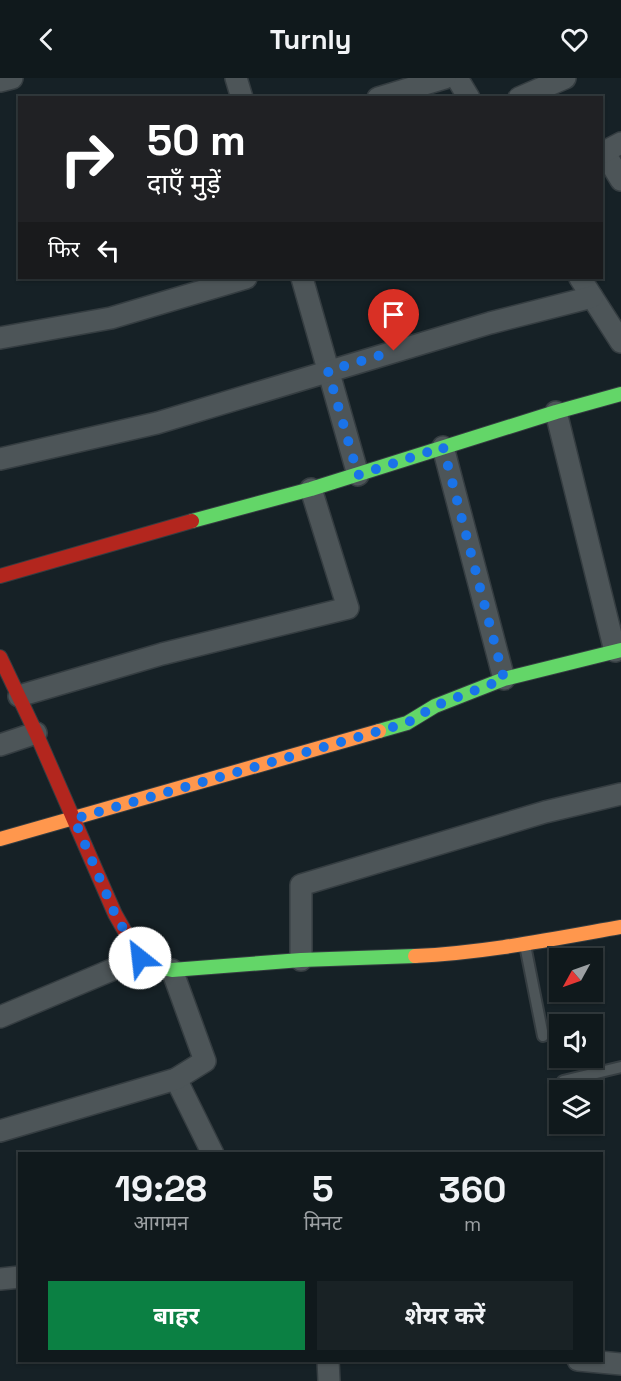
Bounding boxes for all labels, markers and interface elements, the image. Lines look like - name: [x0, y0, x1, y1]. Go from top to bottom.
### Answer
- text: Turnly: [270, 22, 351, 57]
- icon: back: [30, 23, 63, 56]
- icon: heart: [558, 23, 591, 56]
- text: 50 m: [147, 114, 246, 167]
- icon: right: [48, 120, 126, 198]
- text: दाएँ मुड़ें: [147, 166, 221, 201]
- icon: left: [92, 234, 125, 267]
- text: फिर: [48, 235, 80, 263]
- pin: [368, 289, 419, 351]
- icon: arrive: [377, 298, 410, 331]
- position arrow: [108, 926, 172, 990]
- north arrow: [549, 948, 603, 1002]
- map controls: [549, 948, 603, 1134]
- button: sound: [549, 1014, 603, 1068]
- button: layers: [549, 1080, 603, 1134]
- text: 19:28: [115, 1166, 207, 1212]
- text: 5: [312, 1166, 334, 1212]
- text: 360: [439, 1167, 506, 1213]
- text: आगमन: [133, 1210, 188, 1236]
- text: मिनट: [304, 1210, 342, 1236]
- text: m: [464, 1211, 481, 1237]
- button: बाहर: [48, 1281, 305, 1350]
- button: शेयर करें: [317, 1281, 573, 1350]

